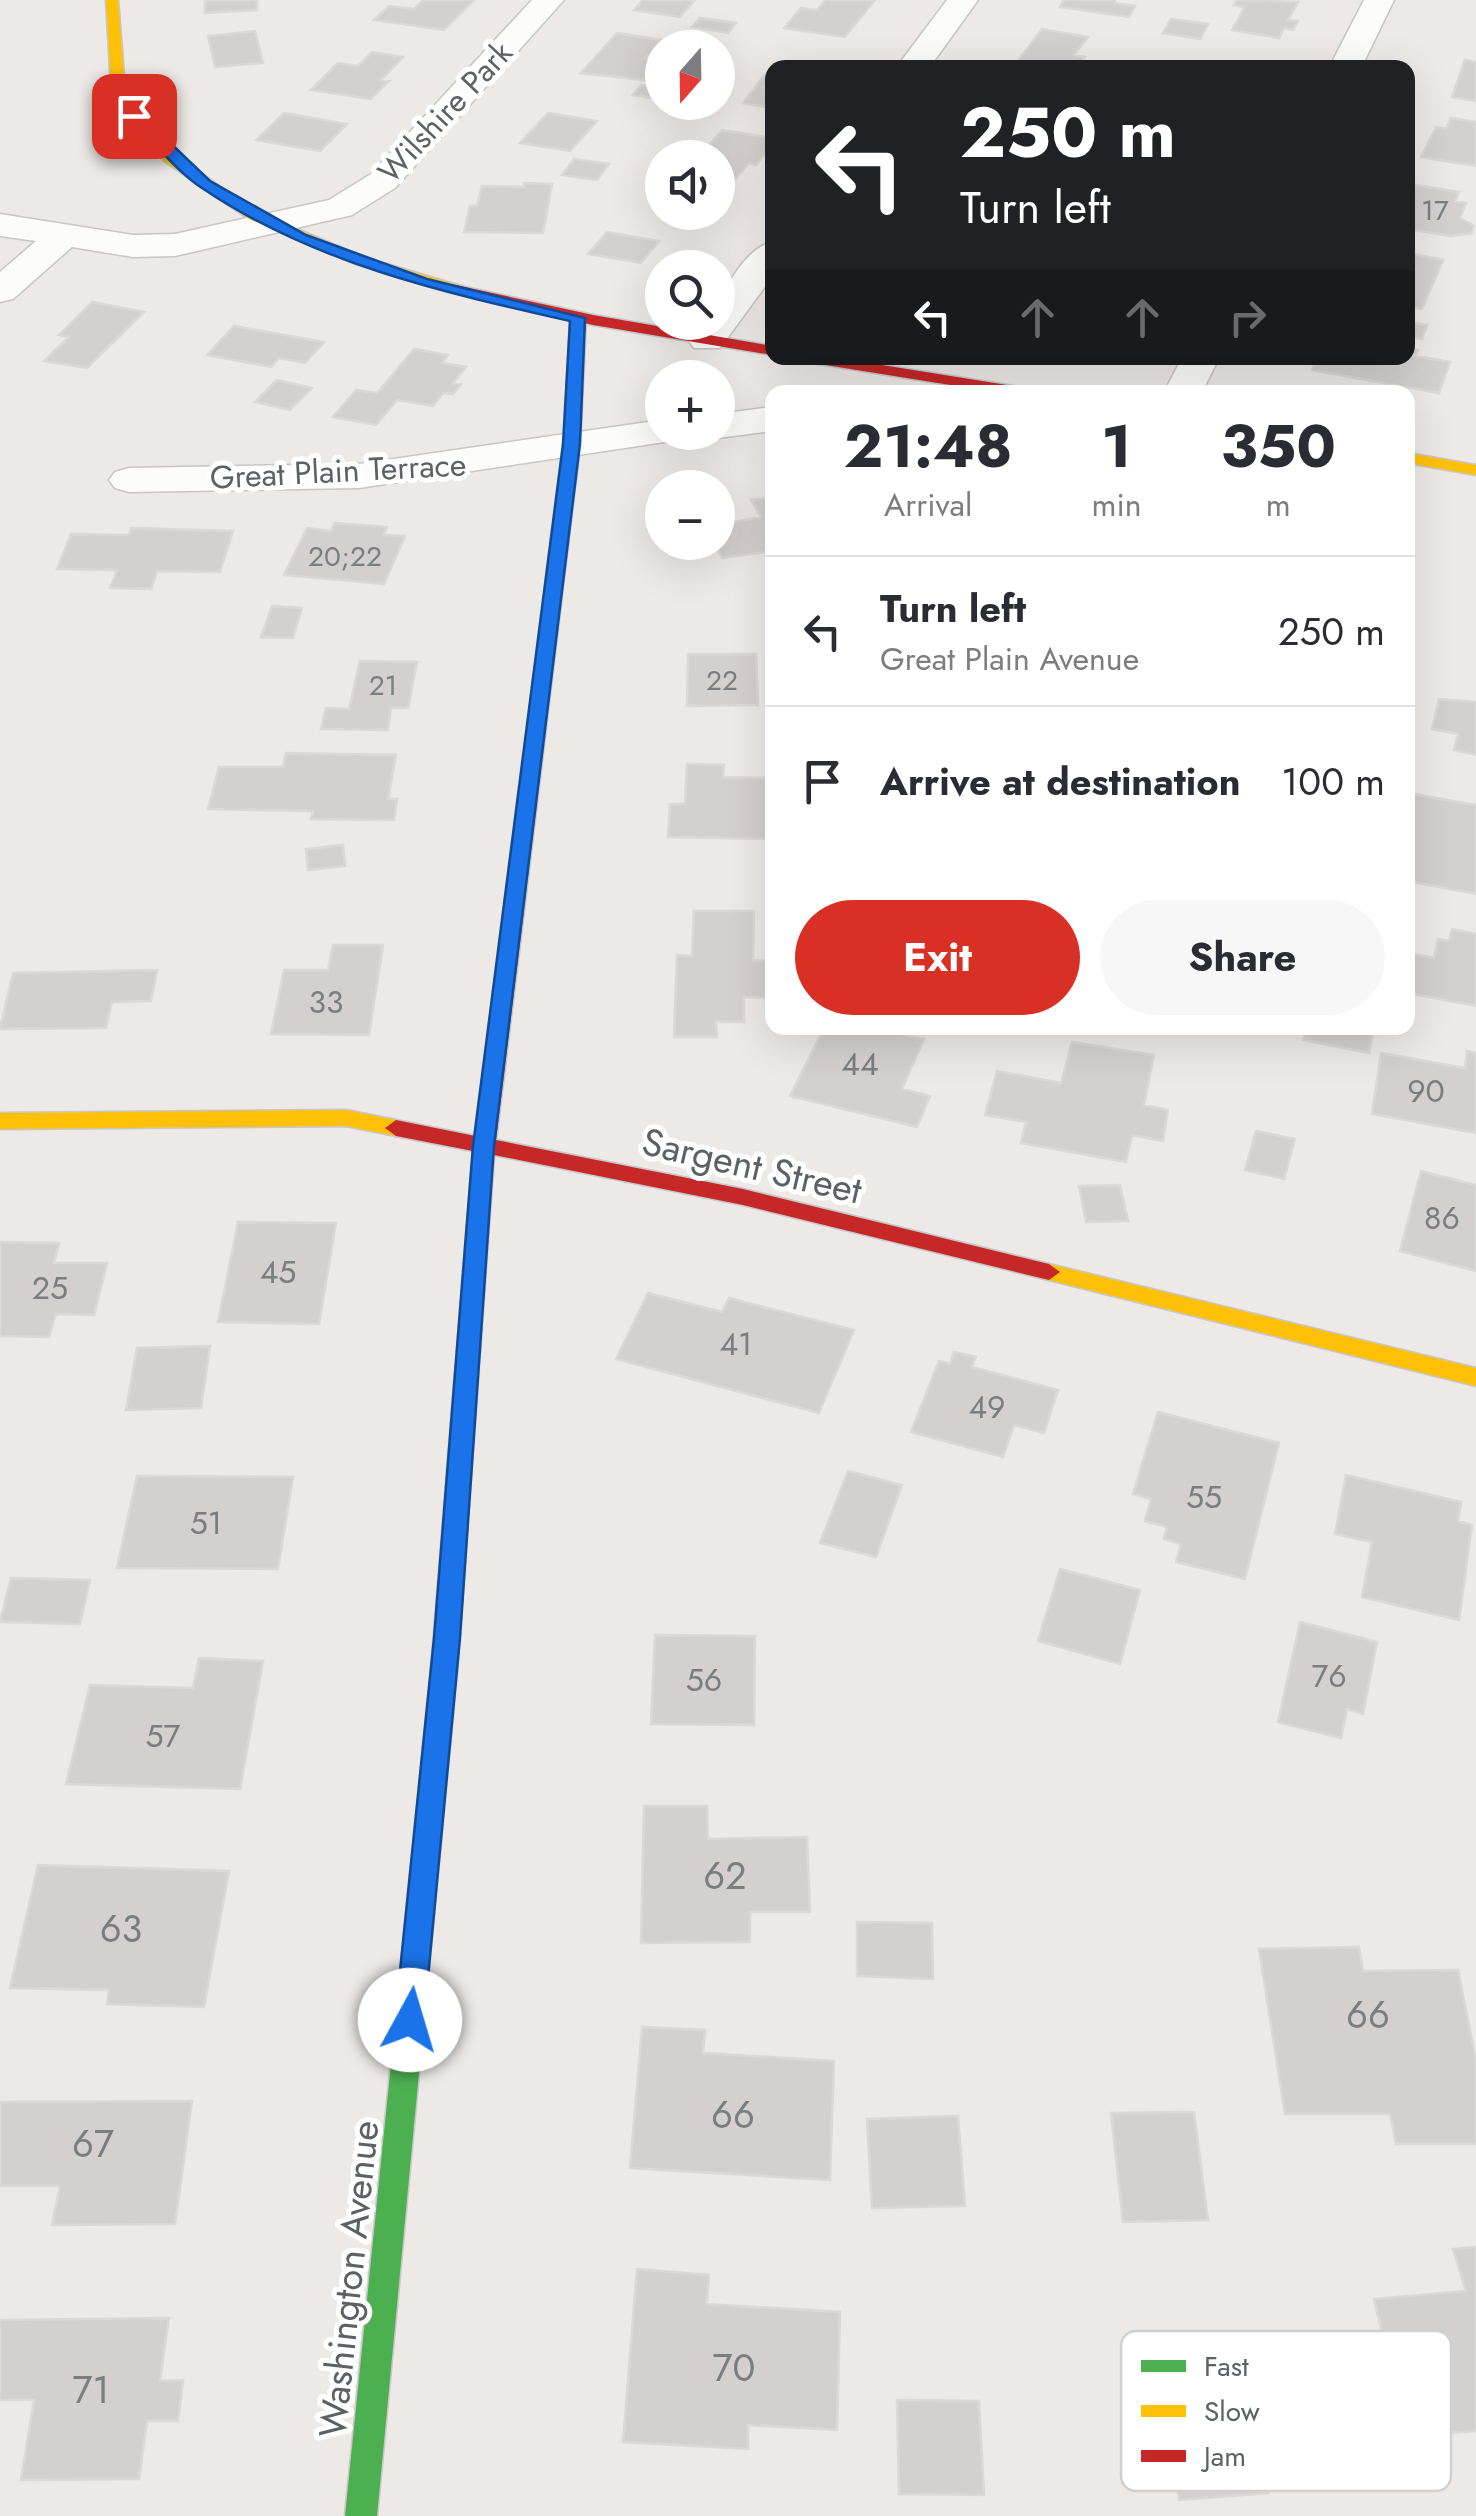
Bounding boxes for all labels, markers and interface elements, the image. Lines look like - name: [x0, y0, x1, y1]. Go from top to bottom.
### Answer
- street label: Wilshire Park: [367, 30, 523, 193]
- north arrow: [645, 30, 735, 120]
- map controls: [645, 30, 735, 560]
- pin: [92, 74, 177, 159]
- text: 250 m: [960, 82, 1176, 183]
- icon: arrive: [107, 89, 162, 144]
- icon: left: [795, 100, 925, 230]
- button: sound: [645, 140, 735, 230]
- text: Turn left: [960, 175, 1111, 240]
- house number: 17: [1421, 190, 1449, 231]
- button: search: [645, 250, 735, 340]
- icon: left: [905, 290, 960, 345]
- icon: ahead: [1010, 290, 1065, 345]
- icon: ahead: [1115, 290, 1170, 345]
- icon: right: [1220, 290, 1275, 345]
- button: +: [645, 360, 735, 450]
- text: 21:48: [844, 403, 1013, 490]
- text: 1: [1101, 403, 1132, 490]
- text: 350: [1220, 403, 1336, 490]
- street label: Great Plain Terrace: [209, 441, 467, 501]
- button: −: [645, 470, 735, 560]
- text: Arrival: [884, 482, 972, 528]
- text: min: [1091, 482, 1142, 528]
- text: m: [1266, 482, 1291, 528]
- house number: 20;22: [308, 536, 382, 577]
- text: Turn left: [880, 581, 1026, 636]
- icon: left: [795, 604, 850, 659]
- text: 250 m: [1278, 604, 1385, 659]
- text: Great Plain Avenue: [880, 636, 1139, 682]
- house number: 22: [706, 660, 738, 701]
- house number: 21: [369, 665, 397, 706]
- icon: arrive: [795, 754, 850, 809]
- text: Arrive at destination: [880, 754, 1241, 809]
- text: 100 m: [1281, 754, 1385, 809]
- button: Exit: [795, 900, 1080, 1015]
- button: Share: [1100, 900, 1385, 1015]
- house number: 33: [309, 979, 343, 1025]
- house number: 44: [841, 1041, 879, 1087]
- house number: 90: [1407, 1068, 1445, 1114]
- street label: Sargent Street: [637, 1114, 867, 1217]
- house number: 86: [1424, 1195, 1460, 1241]
- house number: 45: [260, 1249, 296, 1295]
- house number: 25: [32, 1265, 68, 1311]
- house number: 41: [719, 1321, 753, 1367]
- house number: 49: [968, 1384, 1006, 1430]
- house number: 55: [1186, 1474, 1222, 1520]
- house number: 51: [190, 1500, 222, 1546]
- house number: 76: [1311, 1653, 1347, 1699]
- house number: 56: [686, 1657, 722, 1703]
- house number: 57: [146, 1713, 181, 1759]
- house number: 62: [703, 1848, 747, 1903]
- house number: 63: [100, 1901, 142, 1956]
- position arrow: [358, 1968, 462, 2072]
- house number: 66: [1346, 1987, 1390, 2042]
- house number: 66: [711, 2087, 755, 2142]
- house number: 67: [72, 2116, 114, 2171]
- street label: Washington Avenue: [305, 2118, 392, 2440]
- legend: [1121, 2331, 1451, 2491]
- house number: 70: [713, 2340, 755, 2395]
- text: Fast: [1204, 2346, 1249, 2387]
- house number: 71: [72, 2362, 110, 2417]
- text: Slow: [1204, 2391, 1260, 2432]
- text: Jam: [1200, 2436, 1246, 2477]

